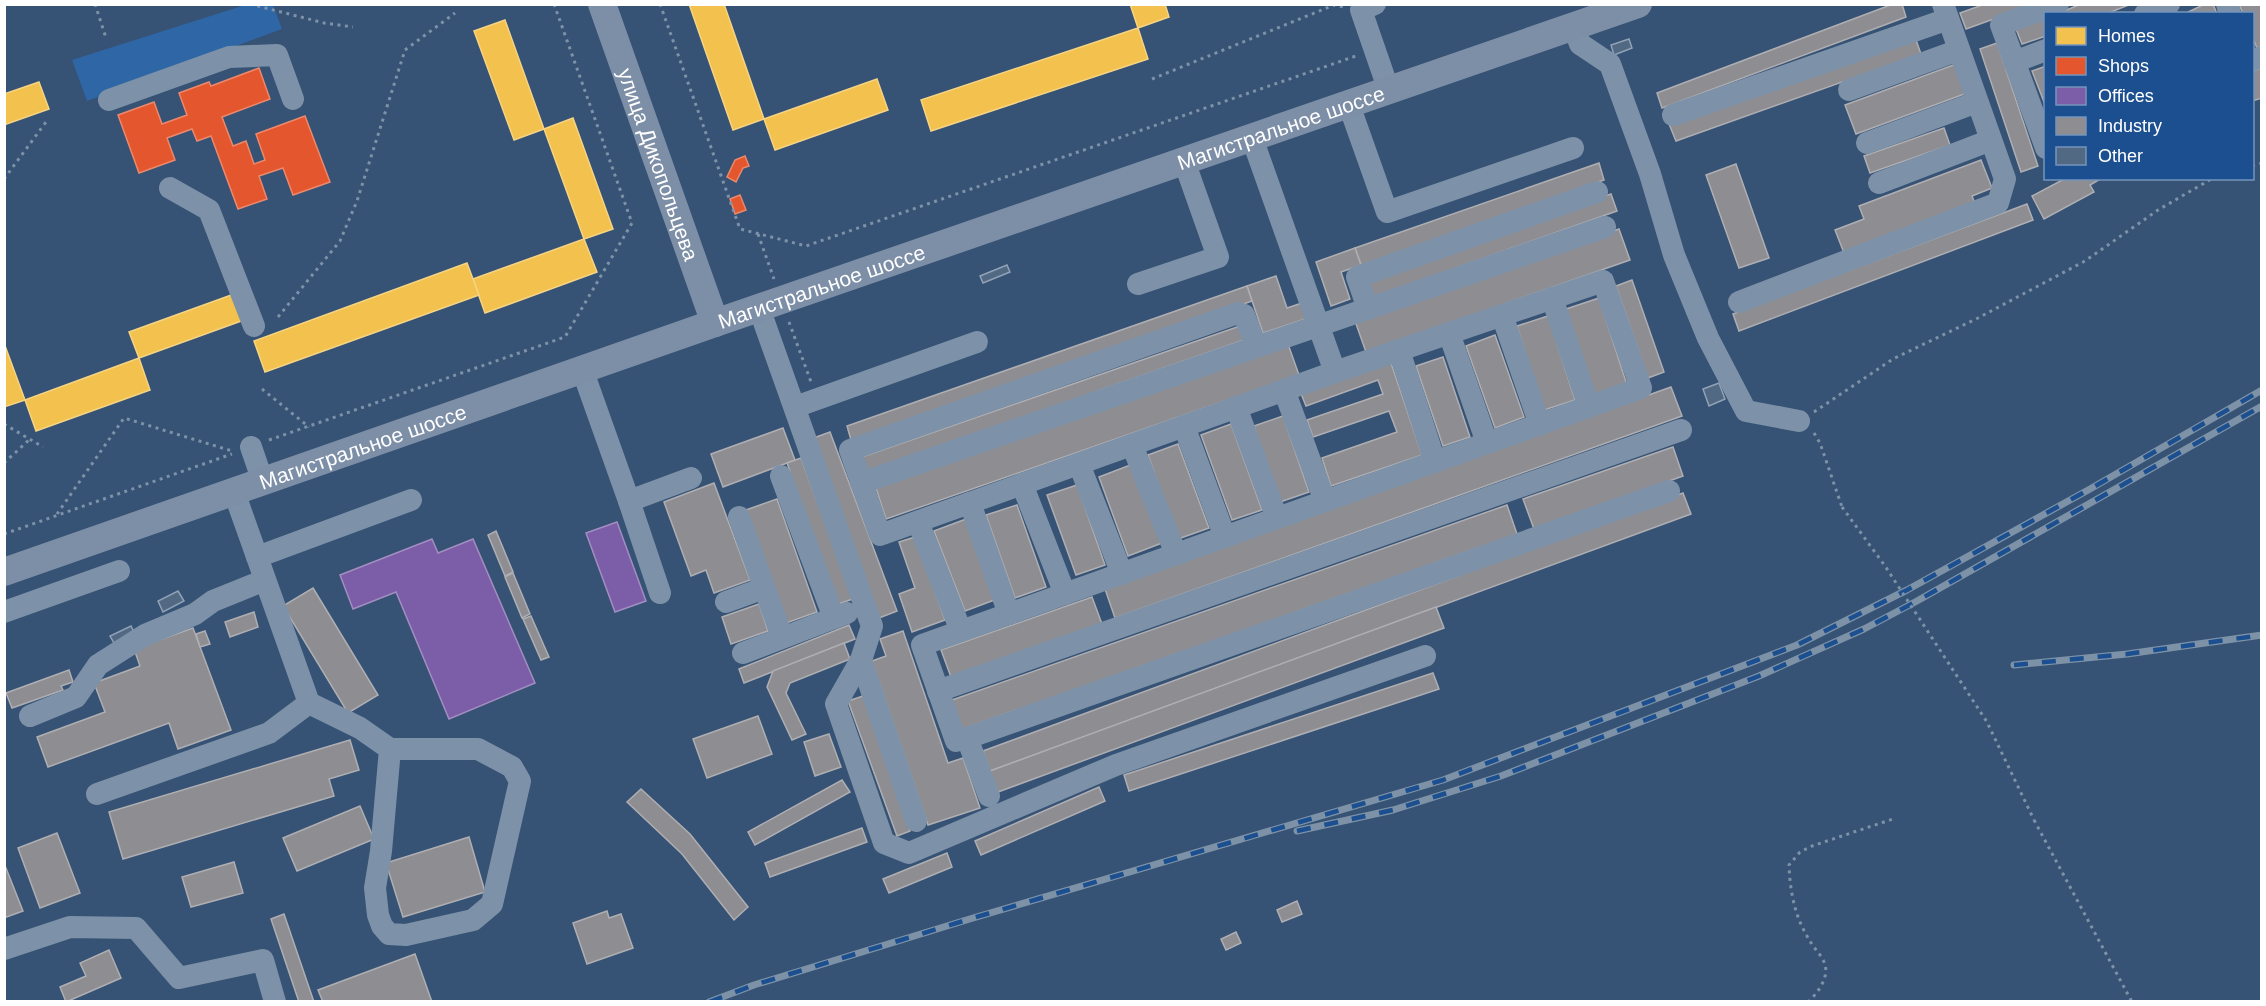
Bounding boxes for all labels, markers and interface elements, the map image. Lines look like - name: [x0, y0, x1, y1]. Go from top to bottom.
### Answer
- legend: [2044, 12, 2254, 180]
- text: Homes: [2098, 26, 2155, 46]
- text: Shops: [2098, 56, 2149, 76]
- street label: улица Дикопольцева: [614, 65, 704, 264]
- street label: Магистральное шоссе: [1174, 81, 1387, 174]
- text: Offices: [2098, 86, 2154, 106]
- text: Industry: [2098, 116, 2162, 136]
- text: Other: [2098, 146, 2143, 166]
- street label: Магистральное шоссе: [715, 240, 928, 333]
- street label: Магистральное шоссе: [256, 400, 469, 493]

